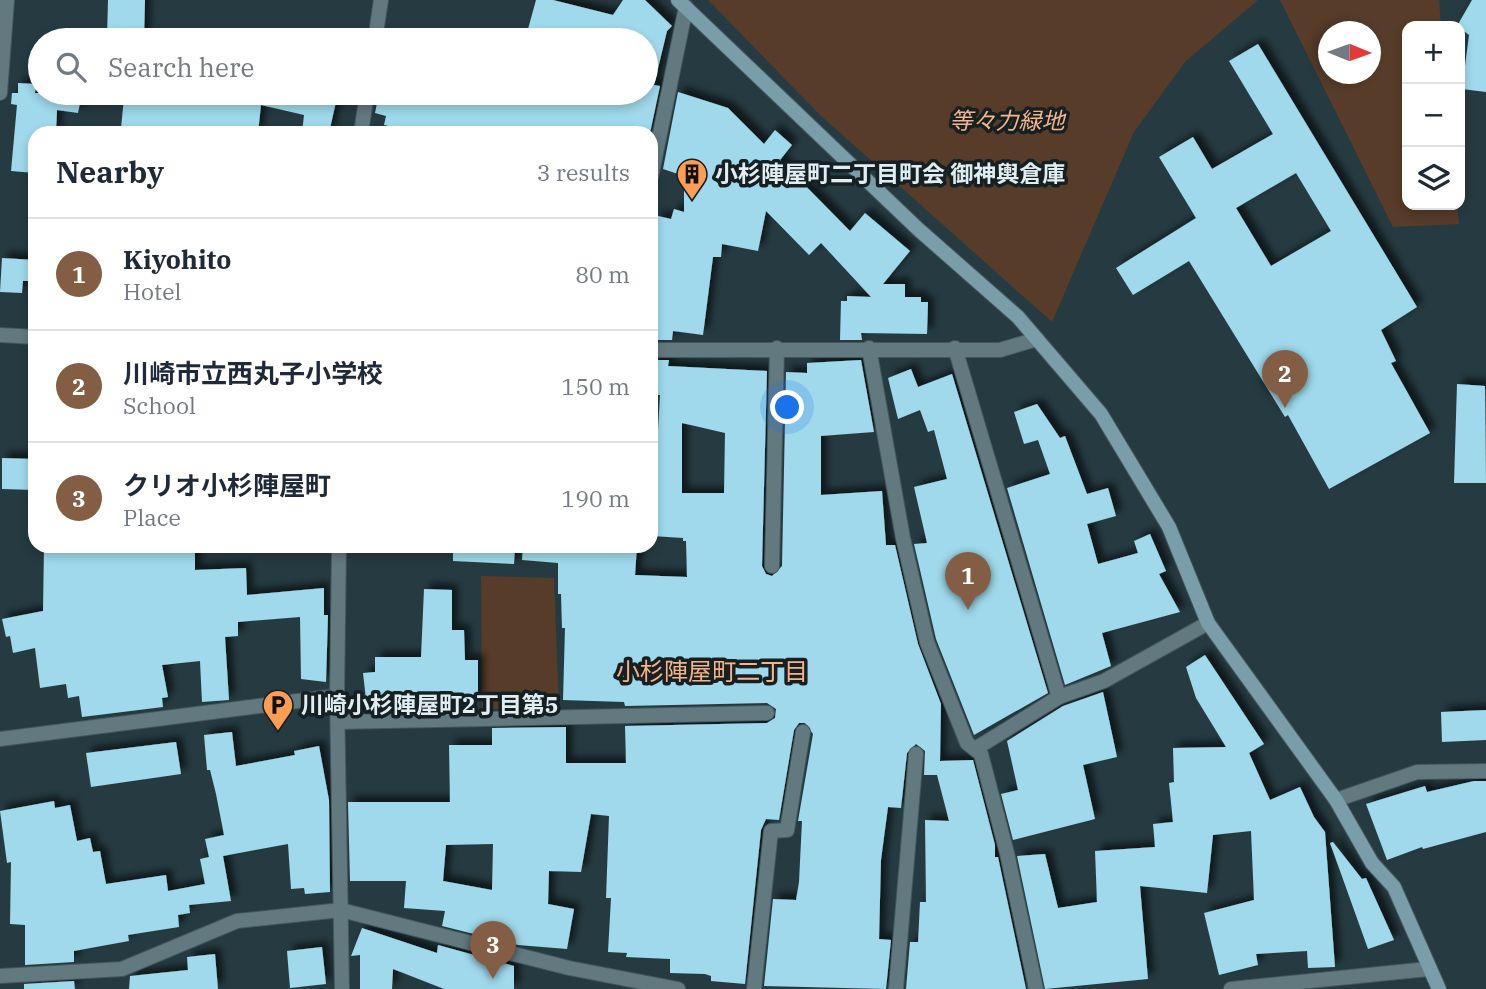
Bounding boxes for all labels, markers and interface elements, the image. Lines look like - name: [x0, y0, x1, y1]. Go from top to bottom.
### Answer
- north arrow: [1318, 21, 1381, 84]
- map controls: [1402, 21, 1465, 210]
- button: +: [1402, 21, 1465, 84]
- search box: [28, 28, 658, 105]
- icon: search: [52, 48, 90, 86]
- text: Search here: [108, 50, 254, 84]
- button: −: [1402, 84, 1465, 147]
- park label: 等々力緑地: [950, 105, 1067, 135]
- button: layers: [1402, 147, 1465, 210]
- text: Nearby: [56, 152, 164, 191]
- text: 3 results: [537, 157, 630, 187]
- building icon: 小杉陣屋町二丁目町会 御神輿倉庫: [675, 157, 709, 201]
- place label: 小杉陣屋町二丁目町会 御神輿倉庫: [715, 158, 1065, 188]
- text: Kiyohito: [123, 242, 231, 276]
- text: 1: [72, 259, 86, 289]
- text: 80 m: [575, 259, 630, 289]
- text: Hotel: [123, 276, 181, 306]
- pin: 2: [1262, 350, 1308, 408]
- text: 川崎市立西丸子小学校: [123, 356, 383, 390]
- text: 2: [72, 371, 86, 401]
- text: 150 m: [561, 371, 630, 401]
- text: School: [123, 390, 196, 420]
- your location: [770, 390, 804, 424]
- text: クリオ小杉陣屋町: [123, 468, 331, 502]
- text: 3: [72, 483, 86, 513]
- text: 190 m: [561, 483, 630, 513]
- text: Place: [123, 502, 181, 532]
- pin: 1: [945, 552, 991, 610]
- district label: 小杉陣屋町二丁目: [616, 655, 808, 687]
- parking icon: 川崎小杉陣屋町2丁目第5: [261, 688, 295, 732]
- place label: 川崎小杉陣屋町2丁目第5: [301, 689, 559, 719]
- pin: 3: [470, 921, 516, 979]

